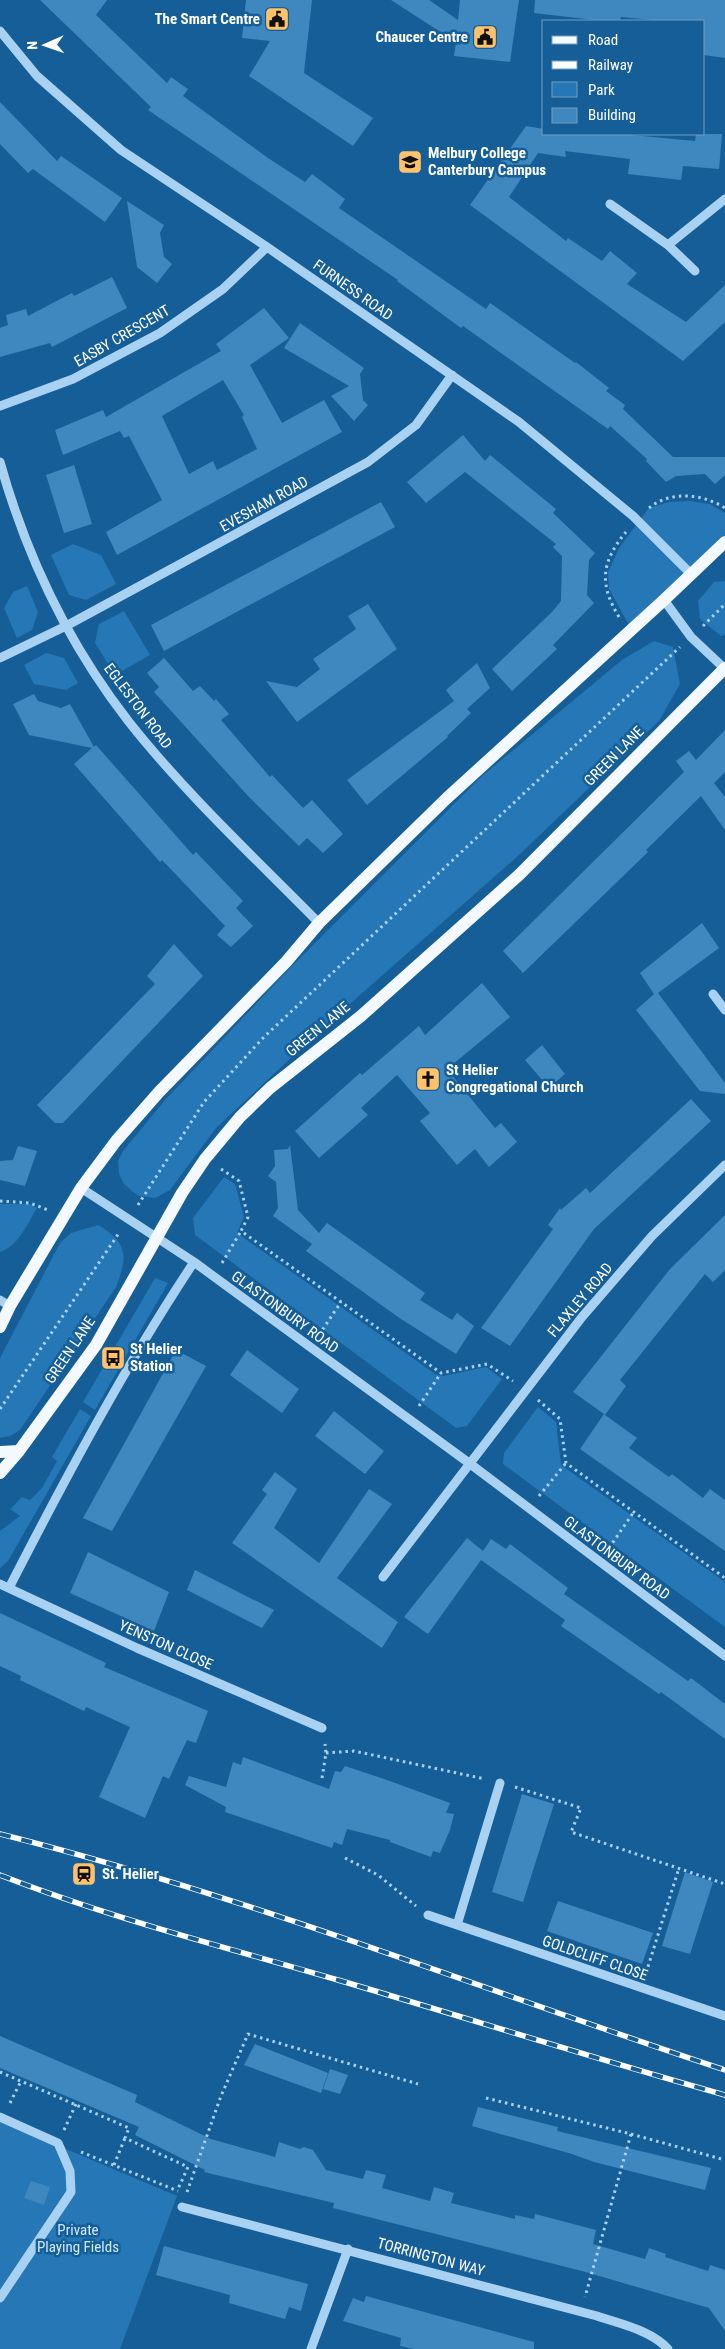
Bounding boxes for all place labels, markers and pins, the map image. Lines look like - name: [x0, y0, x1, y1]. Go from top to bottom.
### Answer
- public building icon: The Smart Centre: [264, 6, 290, 32]
- place label: The Smart Centre: [154, 10, 260, 28]
- public building icon: Chaucer Centre: [472, 24, 498, 50]
- place label: Chaucer Centre: [375, 28, 468, 46]
- place label: Melbury College Canterbury Campus: [428, 144, 546, 179]
- school or university icon: Melbury College Canterbury Campus: [397, 149, 423, 175]
- place label: St Helier Congregational Church: [446, 1061, 584, 1096]
- church icon: St Helier Congregational Church: [415, 1066, 441, 1092]
- place label: St Helier Station: [130, 1340, 182, 1375]
- bus stop icon: St Helier Station: [100, 1345, 126, 1371]
- station icon: St. Helier: [71, 1861, 97, 1887]
- place label: St. Helier: [102, 1865, 159, 1883]

